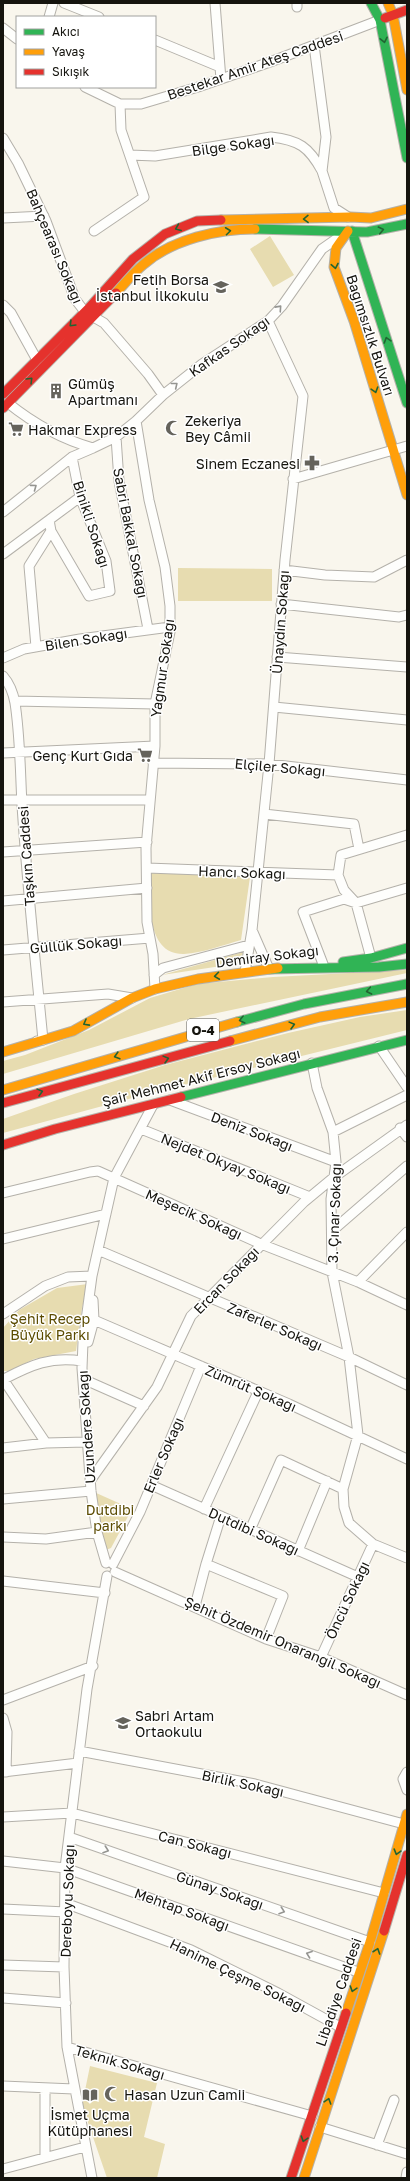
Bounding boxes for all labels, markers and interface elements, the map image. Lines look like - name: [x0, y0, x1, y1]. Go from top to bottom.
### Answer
- legend: [16, 16, 156, 88]
- text: Akıcı: [52, 24, 80, 39]
- street label: Bestekar Amir Ateş Caddesi: [165, 27, 345, 103]
- one-way arrow: [380, 36, 388, 43]
- text: Yavaş: [52, 44, 85, 59]
- text: Sıkışık: [52, 64, 89, 79]
- street label: Bilge Sokağı: [191, 131, 275, 159]
- street label: Bahçearası Sokağı: [23, 186, 87, 306]
- one-way arrow: [303, 215, 309, 223]
- one-way arrow: [174, 224, 181, 232]
- one-way arrow: [378, 226, 384, 235]
- one-way arrow: [225, 227, 231, 236]
- one-way arrow: [331, 263, 339, 269]
- place label: Fetih Borsa İstanbul İlkokulu: [96, 271, 209, 304]
- street label: Bağımsızlık Bulvarı: [343, 272, 399, 398]
- school or university icon: Fetih Borsa İstanbul İlkokulu: [212, 278, 230, 296]
- one-way arrow: [275, 306, 282, 313]
- street label: Kafkas Sokağı: [185, 312, 273, 380]
- one-way arrow: [69, 319, 77, 327]
- one-way arrow: [383, 336, 392, 343]
- place label: Gümüş Apartmanı: [68, 375, 138, 408]
- one-way arrow: [26, 377, 33, 385]
- building icon: Gümüş Apartmanı: [47, 382, 65, 400]
- one-way arrow: [170, 383, 177, 390]
- one-way arrow: [370, 386, 379, 393]
- place label: Zekeriya Bey Câmii: [185, 412, 251, 445]
- mosque icon: Zekeriya Bey Câmii: [164, 419, 182, 437]
- supermarket icon: Hakmar Express: [7, 420, 25, 438]
- place label: Hakmar Express: [28, 421, 137, 438]
- pharmacy icon: Sinem Eczanesi: [303, 454, 321, 472]
- place label: Sinem Eczanesi: [196, 455, 300, 472]
- street label: Sabri Bakkal Sokağı: [110, 466, 152, 600]
- street label: Binikli Sokağı: [70, 478, 114, 570]
- one-way arrow: [29, 485, 36, 492]
- street label: Ünaydın Sokağı: [268, 570, 292, 674]
- street label: Yağmur Sokağı: [147, 618, 177, 718]
- street label: Bilen Sokağı: [44, 624, 128, 654]
- supermarket icon: Genç Kurt Gıda: [136, 746, 154, 764]
- place label: Genç Kurt Gıda: [32, 747, 133, 764]
- street label: Elçiler Sokağı: [234, 755, 326, 779]
- street label: Taşkın Caddesi: [14, 805, 38, 907]
- street label: Hancı Sokağı: [198, 862, 286, 882]
- street label: Güllük Sokağı: [29, 931, 123, 957]
- street label: Demiray Sokağı: [214, 941, 320, 971]
- one-way arrow: [214, 971, 220, 980]
- one-way arrow: [366, 987, 372, 995]
- one-way arrow: [239, 1016, 245, 1024]
- one-way arrow: [83, 1019, 90, 1026]
- road number: O-4: [187, 1019, 219, 1041]
- one-way arrow: [288, 1021, 295, 1030]
- street label: Şair Mehmet Akif Ersoy Sokağı: [100, 1044, 302, 1110]
- one-way arrow: [114, 1051, 121, 1060]
- one-way arrow: [162, 1055, 169, 1064]
- one-way arrow: [37, 1088, 44, 1097]
- street label: Deniz Sokağı: [209, 1108, 295, 1154]
- street label: Nejdet Okyay Sokağı: [159, 1129, 293, 1197]
- street label: 3. Çınar Sokağı: [324, 1163, 344, 1263]
- street label: Meşecik Sokağı: [143, 1185, 245, 1243]
- street label: Ercan Sokağı: [190, 1243, 262, 1317]
- street label: Zaferler Sokağı: [225, 1298, 325, 1354]
- park label: Şehit Recep Büyük Parkı: [10, 1310, 90, 1343]
- street label: Zümrüt Sokağı: [203, 1361, 299, 1415]
- street label: Uzundere Sokağı: [74, 1370, 98, 1484]
- street label: Erler Sokağı: [139, 1414, 187, 1496]
- park label: Dutdibi parkı: [86, 1501, 134, 1534]
- street label: Dutdibi Sokağı: [206, 1503, 302, 1559]
- street label: Öncü Sokağı: [322, 1558, 372, 1642]
- street label: Şehit Özdemir Onarangil Sokağı: [182, 1593, 384, 1691]
- place label: Sabri Artam Ortaokulu: [135, 1707, 214, 1740]
- school or university icon: Sabri Artam Ortaokulu: [114, 1714, 132, 1732]
- street label: Birlik Sokağı: [200, 1766, 286, 1800]
- street label: Can Sokağı: [157, 1827, 233, 1861]
- street label: Dereboyu Sokağı: [57, 1844, 77, 1958]
- one-way arrow: [102, 1845, 109, 1854]
- one-way arrow: [393, 1848, 402, 1855]
- street label: Günay Sokağı: [174, 1867, 266, 1913]
- street label: Mehtap Sokağı: [132, 1884, 232, 1934]
- one-way arrow: [278, 1907, 285, 1915]
- street label: Hanime Çeşme Sokağı: [167, 1935, 309, 2015]
- street label: Libadiye Caddesi: [311, 1935, 365, 2049]
- one-way arrow: [373, 1947, 381, 1954]
- one-way arrow: [305, 1950, 312, 1959]
- one-way arrow: [349, 1985, 358, 1992]
- street label: Teknık Sokağı: [73, 2041, 167, 2083]
- mosque icon: Hasan Uzun Camii: [103, 2085, 121, 2103]
- library icon: İsmet Uçma Kütüphanesi: [81, 2086, 99, 2104]
- place label: Hasan Uzun Camii: [124, 2086, 245, 2103]
- one-way arrow: [323, 2097, 332, 2104]
- place label: İsmet Uçma Kütüphanesi: [48, 2106, 132, 2139]
- one-way arrow: [300, 2135, 309, 2142]

